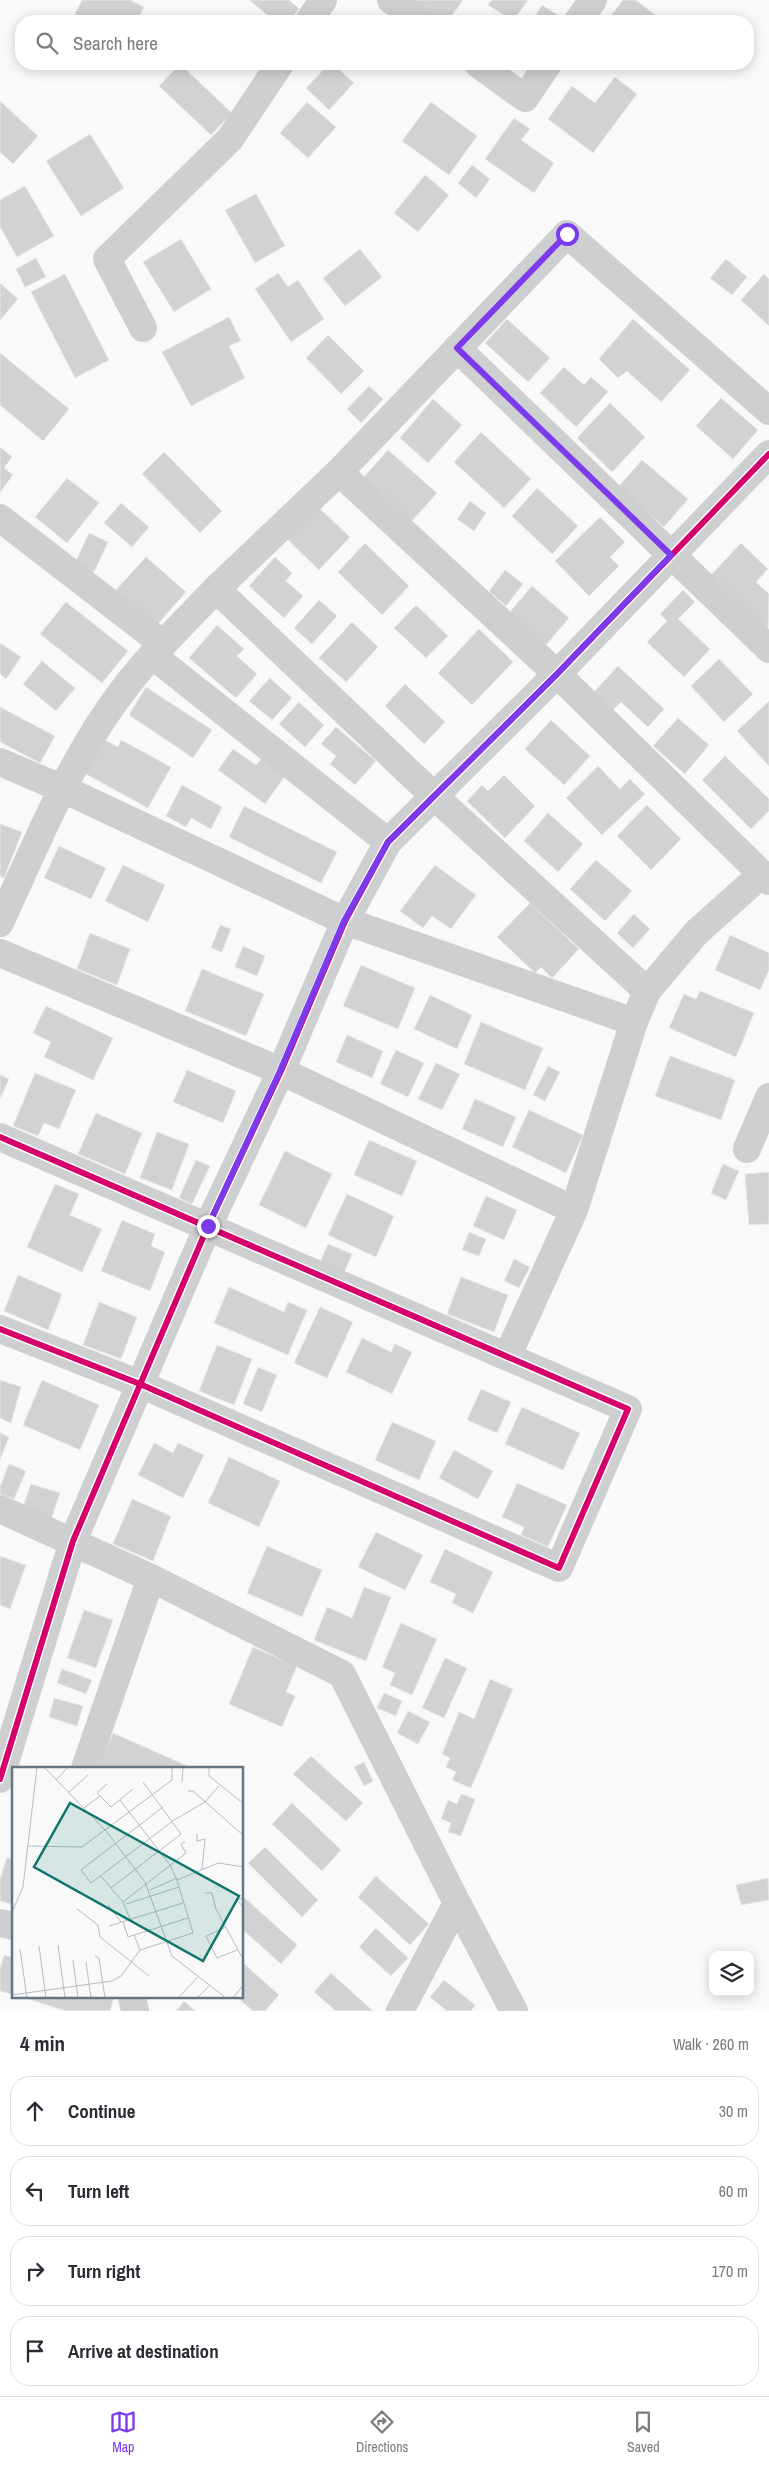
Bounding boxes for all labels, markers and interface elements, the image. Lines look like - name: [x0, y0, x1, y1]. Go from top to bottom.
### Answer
- search box: [15, 15, 754, 70]
- icon: search: [33, 29, 61, 57]
- text: Search here: [73, 30, 158, 56]
- route start: [556, 223, 579, 246]
- route end: [197, 1215, 220, 1238]
- inset map: [12, 1767, 244, 1998]
- map controls: [709, 1951, 754, 1996]
- button: layers: [709, 1951, 754, 1996]
- text: 4 min: [20, 2029, 65, 2058]
- text: Walk · 260 m: [673, 2033, 749, 2055]
- icon: ahead: [21, 2097, 49, 2125]
- text: Continue: [68, 2098, 136, 2124]
- text: 30 m: [719, 2100, 748, 2122]
- icon: left: [21, 2177, 49, 2205]
- text: Turn left: [68, 2178, 129, 2204]
- text: 60 m: [719, 2180, 748, 2202]
- icon: right: [21, 2257, 49, 2285]
- text: Turn right: [68, 2258, 140, 2284]
- text: 170 m: [712, 2260, 748, 2282]
- icon: arrive: [21, 2337, 49, 2365]
- text: Arrive at destination: [68, 2338, 219, 2364]
- tab: Map: [109, 2408, 137, 2456]
- tab: Directions: [356, 2408, 408, 2456]
- tab: Saved: [627, 2408, 660, 2456]

